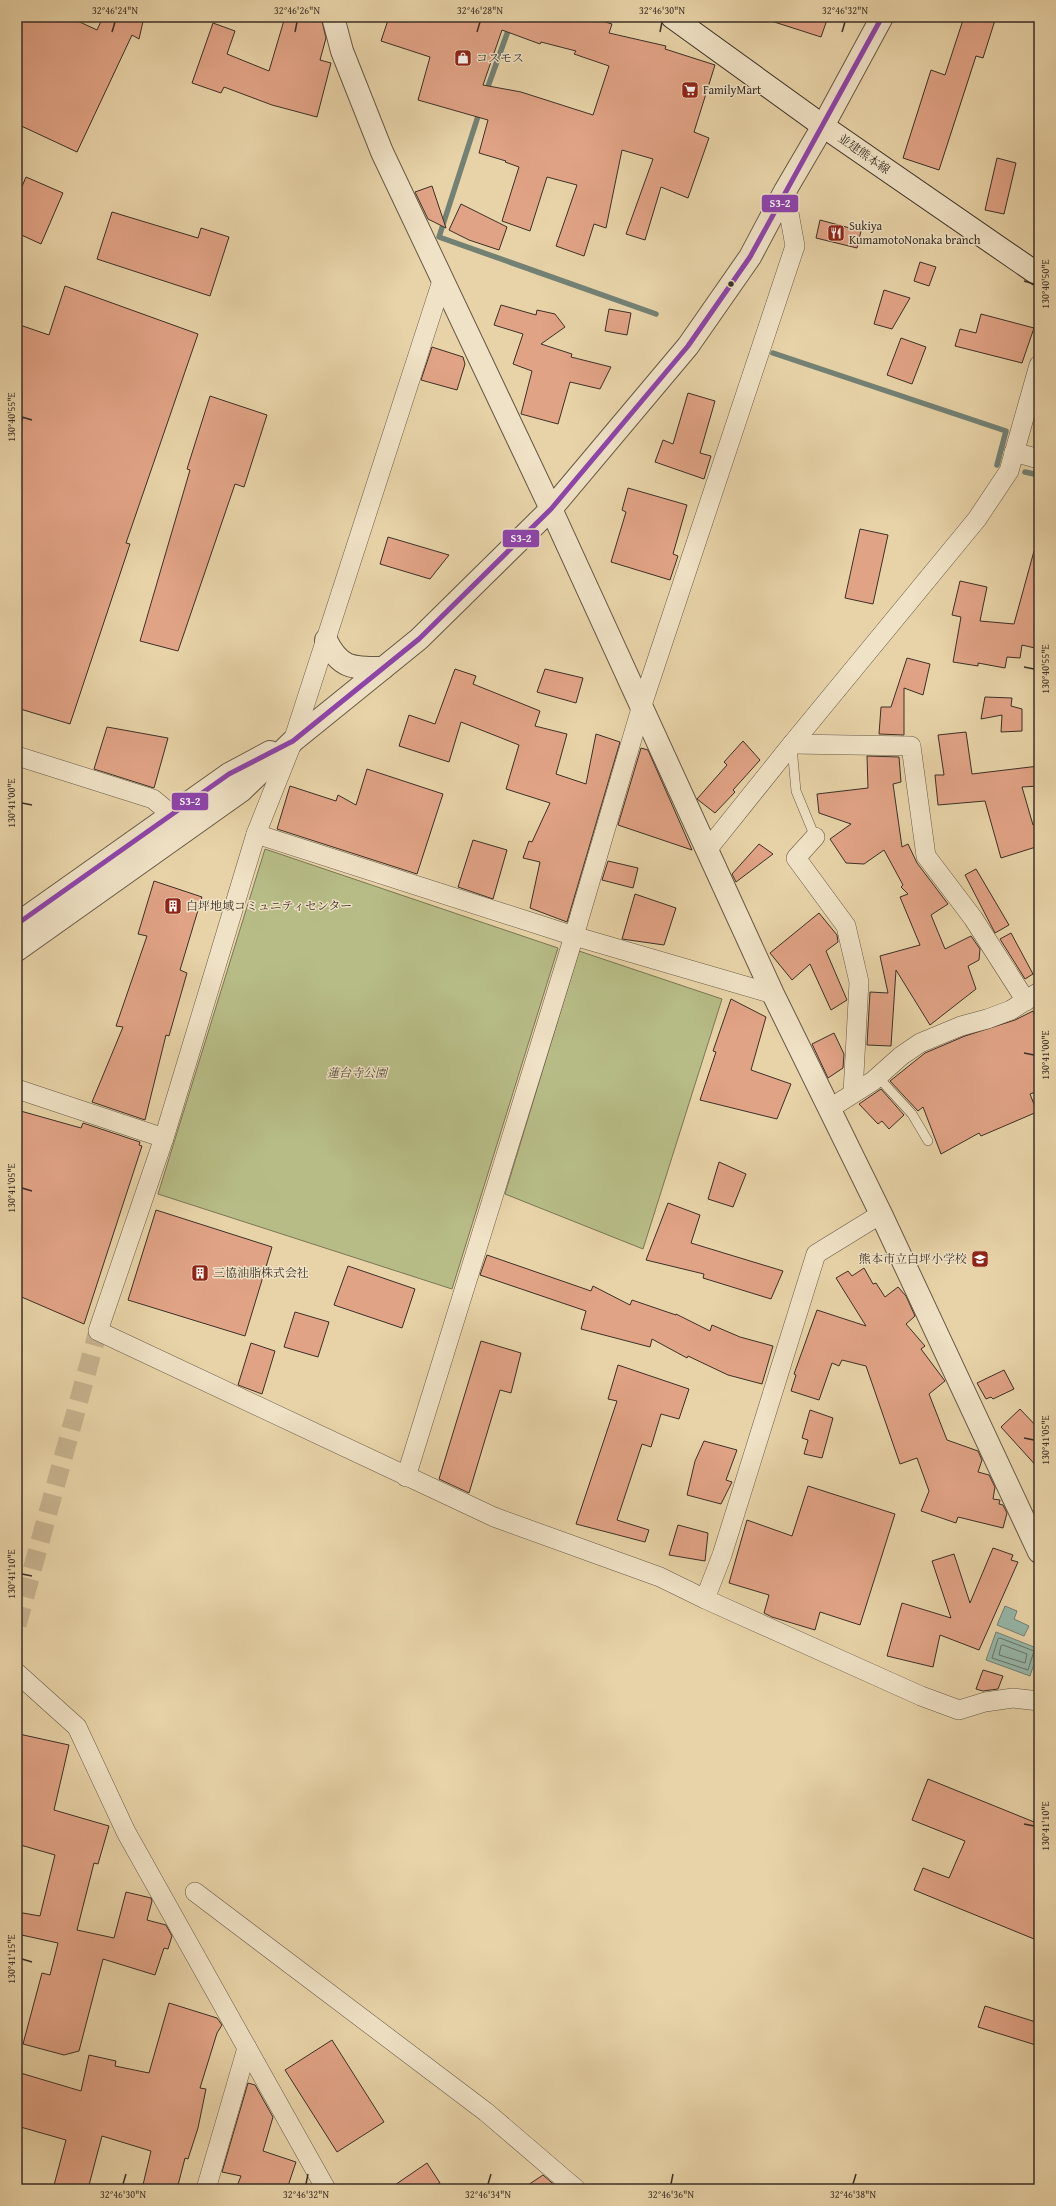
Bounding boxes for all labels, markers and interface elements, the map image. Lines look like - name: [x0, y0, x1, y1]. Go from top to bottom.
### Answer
- text: 32°46'24"N: [92, 3, 138, 18]
- text: 32°46'26"N: [274, 3, 320, 18]
- text: 32°46'28"N: [457, 3, 503, 18]
- text: 32°46'30"N: [639, 3, 685, 18]
- text: 32°46'32"N: [822, 3, 868, 18]
- shop icon: コスモス: [453, 48, 473, 68]
- place label: コスモス: [476, 49, 524, 66]
- supermarket icon: FamilyMart: [680, 80, 700, 100]
- place label: FamilyMart: [703, 81, 762, 98]
- street label: 並建熊本線: [835, 129, 894, 178]
- line badge: S3-2: [761, 194, 799, 213]
- text: S3-2: [769, 195, 791, 211]
- place label: Sukiya KumamotoNonaka branch: [849, 217, 981, 248]
- restaurant icon: Sukiya KumamotoNonaka branch: [826, 223, 846, 243]
- text: 130°40'50"E: [1038, 259, 1053, 309]
- unlabelled marker: [726, 279, 736, 289]
- text: 130°40'55"E: [4, 392, 19, 442]
- line badge: S3-2: [502, 529, 540, 548]
- text: S3-2: [510, 530, 532, 546]
- text: 130°40'55"E: [1038, 644, 1053, 694]
- text: 130°41'00"E: [4, 778, 19, 828]
- line badge: S3-2: [171, 792, 209, 811]
- text: S3-2: [179, 793, 201, 809]
- building icon: 白坪地域コミュニティセンター: [163, 896, 183, 916]
- place label: 白坪地域コミュニティセンター: [186, 897, 352, 914]
- text: 130°41'00"E: [1038, 1030, 1053, 1080]
- park label: 蓮台寺公園: [327, 1064, 389, 1081]
- text: 130°41'05"E: [4, 1163, 19, 1213]
- school or university icon: 熊本市立白坪小学校: [970, 1249, 990, 1269]
- place label: 熊本市立白坪小学校: [859, 1250, 967, 1267]
- building icon: 三協油脂株式会社: [190, 1263, 210, 1283]
- place label: 三協油脂株式会社: [213, 1264, 309, 1281]
- text: 130°41'05"E: [1038, 1415, 1053, 1465]
- text: 130°41'10"E: [4, 1549, 19, 1599]
- text: 130°41'10"E: [1038, 1801, 1053, 1851]
- text: 130°41'15"E: [4, 1934, 19, 1984]
- text: 32°46'30"N: [100, 2187, 146, 2202]
- text: 32°46'32"N: [283, 2187, 329, 2202]
- text: 32°46'34"N: [465, 2187, 511, 2202]
- text: 32°46'36"N: [648, 2187, 694, 2202]
- text: 32°46'38"N: [830, 2187, 876, 2202]

